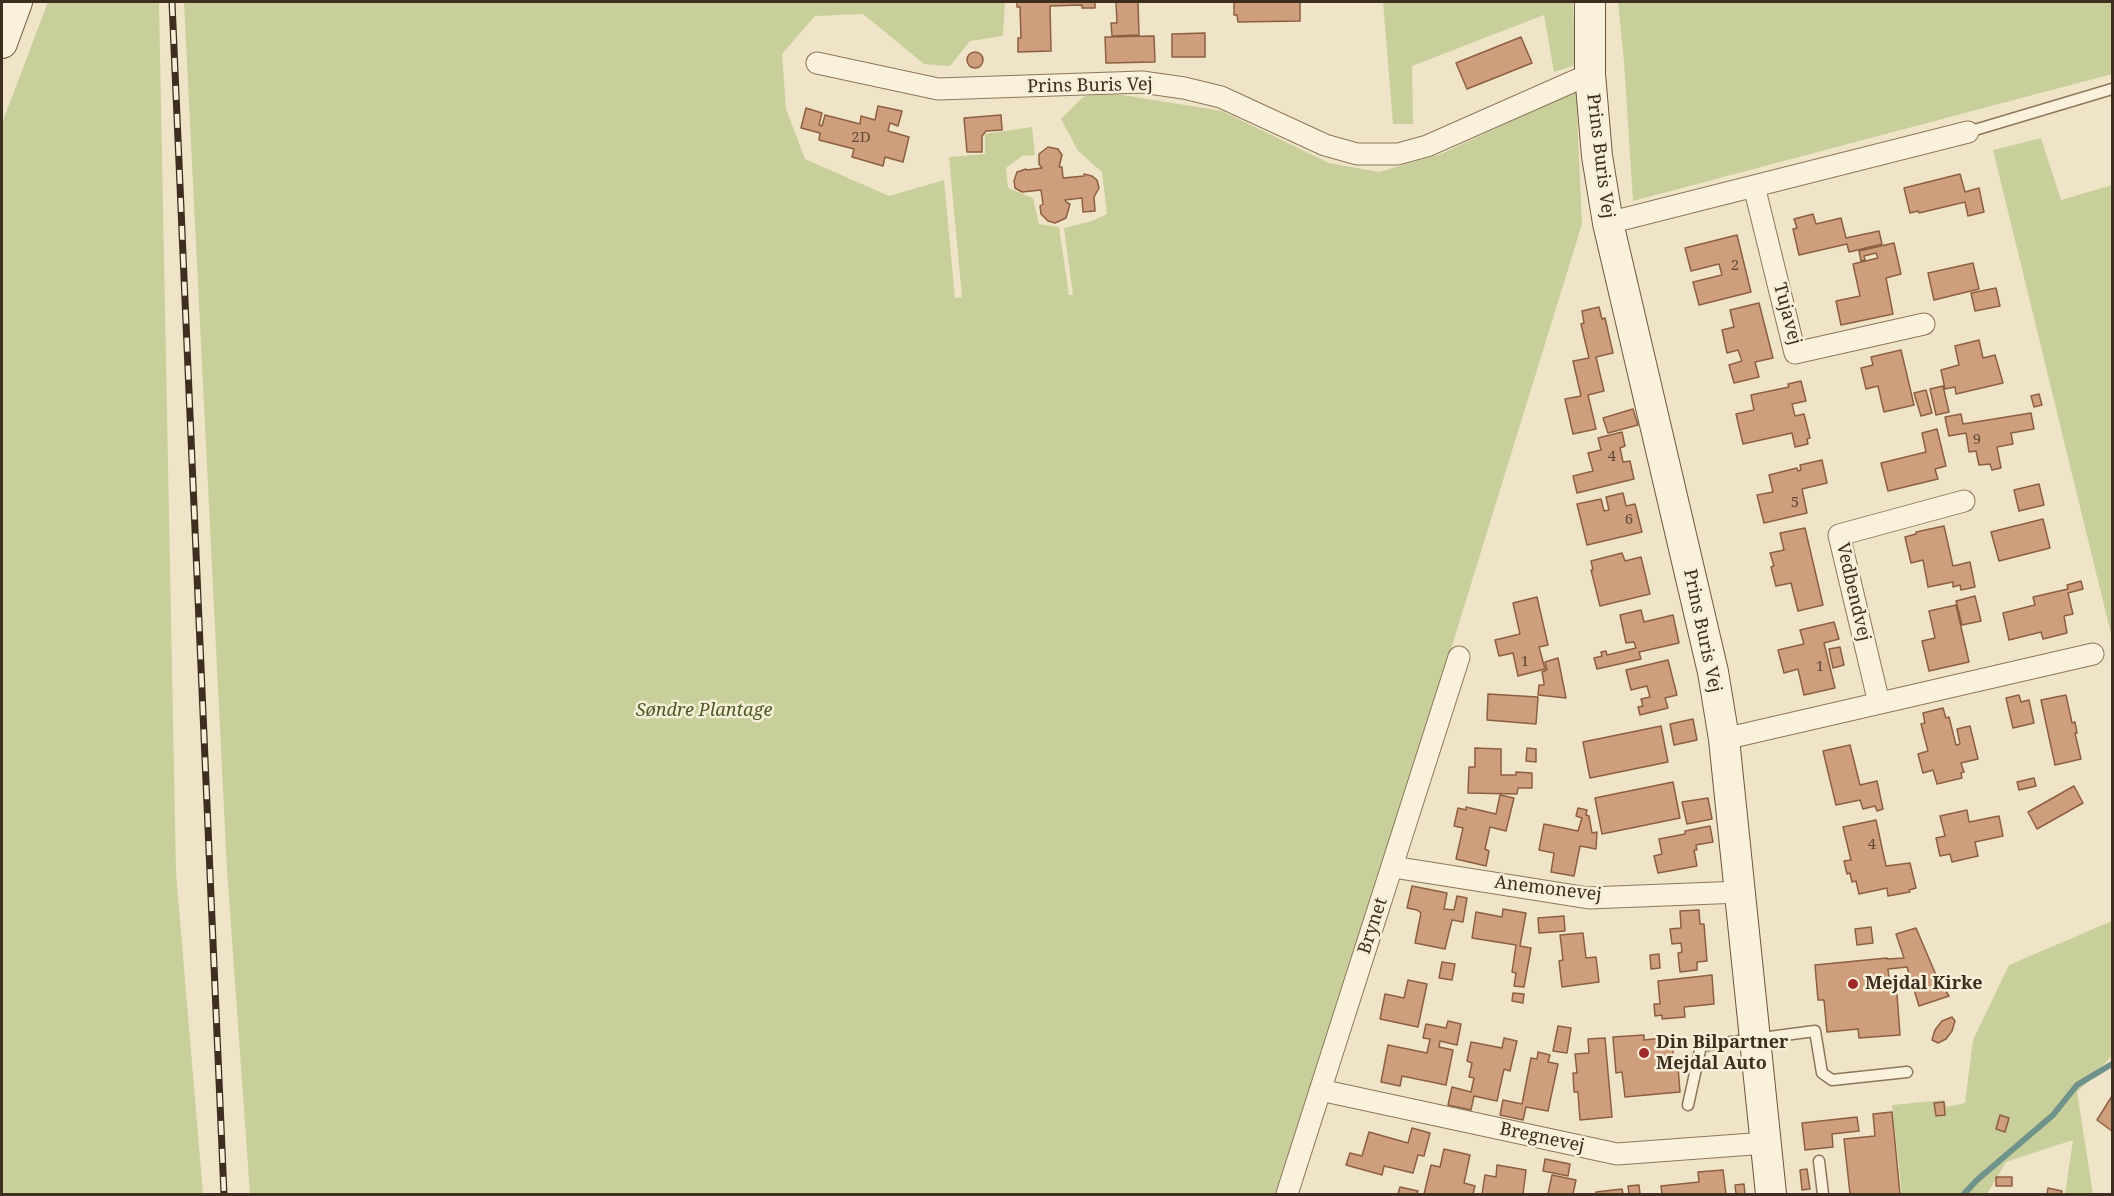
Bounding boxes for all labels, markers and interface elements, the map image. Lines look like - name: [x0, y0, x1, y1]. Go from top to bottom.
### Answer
- street label: Prins Buris Vej: [1027, 74, 1153, 98]
- street label: Prins Buris Vej: [1582, 92, 1618, 220]
- house number: 2D: [851, 129, 871, 147]
- house number: 2: [1731, 257, 1739, 275]
- street label: Tujavej: [1768, 281, 1806, 347]
- house number: 9: [1973, 431, 1981, 449]
- house number: 4: [1608, 448, 1616, 466]
- house number: 5: [1791, 494, 1799, 512]
- house number: 6: [1625, 511, 1633, 529]
- street label: Vedbendvej: [1831, 541, 1875, 643]
- street label: Prins Buris Vej: [1678, 567, 1726, 695]
- house number: 1: [1521, 653, 1529, 671]
- house number: 1: [1816, 658, 1824, 676]
- park label: Søndre Plantage: [636, 700, 772, 722]
- house number: 4: [1868, 836, 1876, 854]
- street label: Anemonevej: [1493, 872, 1603, 906]
- street label: Brynet: [1354, 895, 1392, 957]
- place label: Mejdal Kirke: [1865, 973, 1983, 995]
- marker: Mejdal Kirke: [1846, 977, 1860, 991]
- place label: Din Bilpartner Mejdal Auto: [1656, 1032, 1788, 1074]
- marker: Din Bilpartner Mejdal Auto: [1637, 1046, 1651, 1060]
- street label: Bregnevej: [1498, 1118, 1586, 1158]

